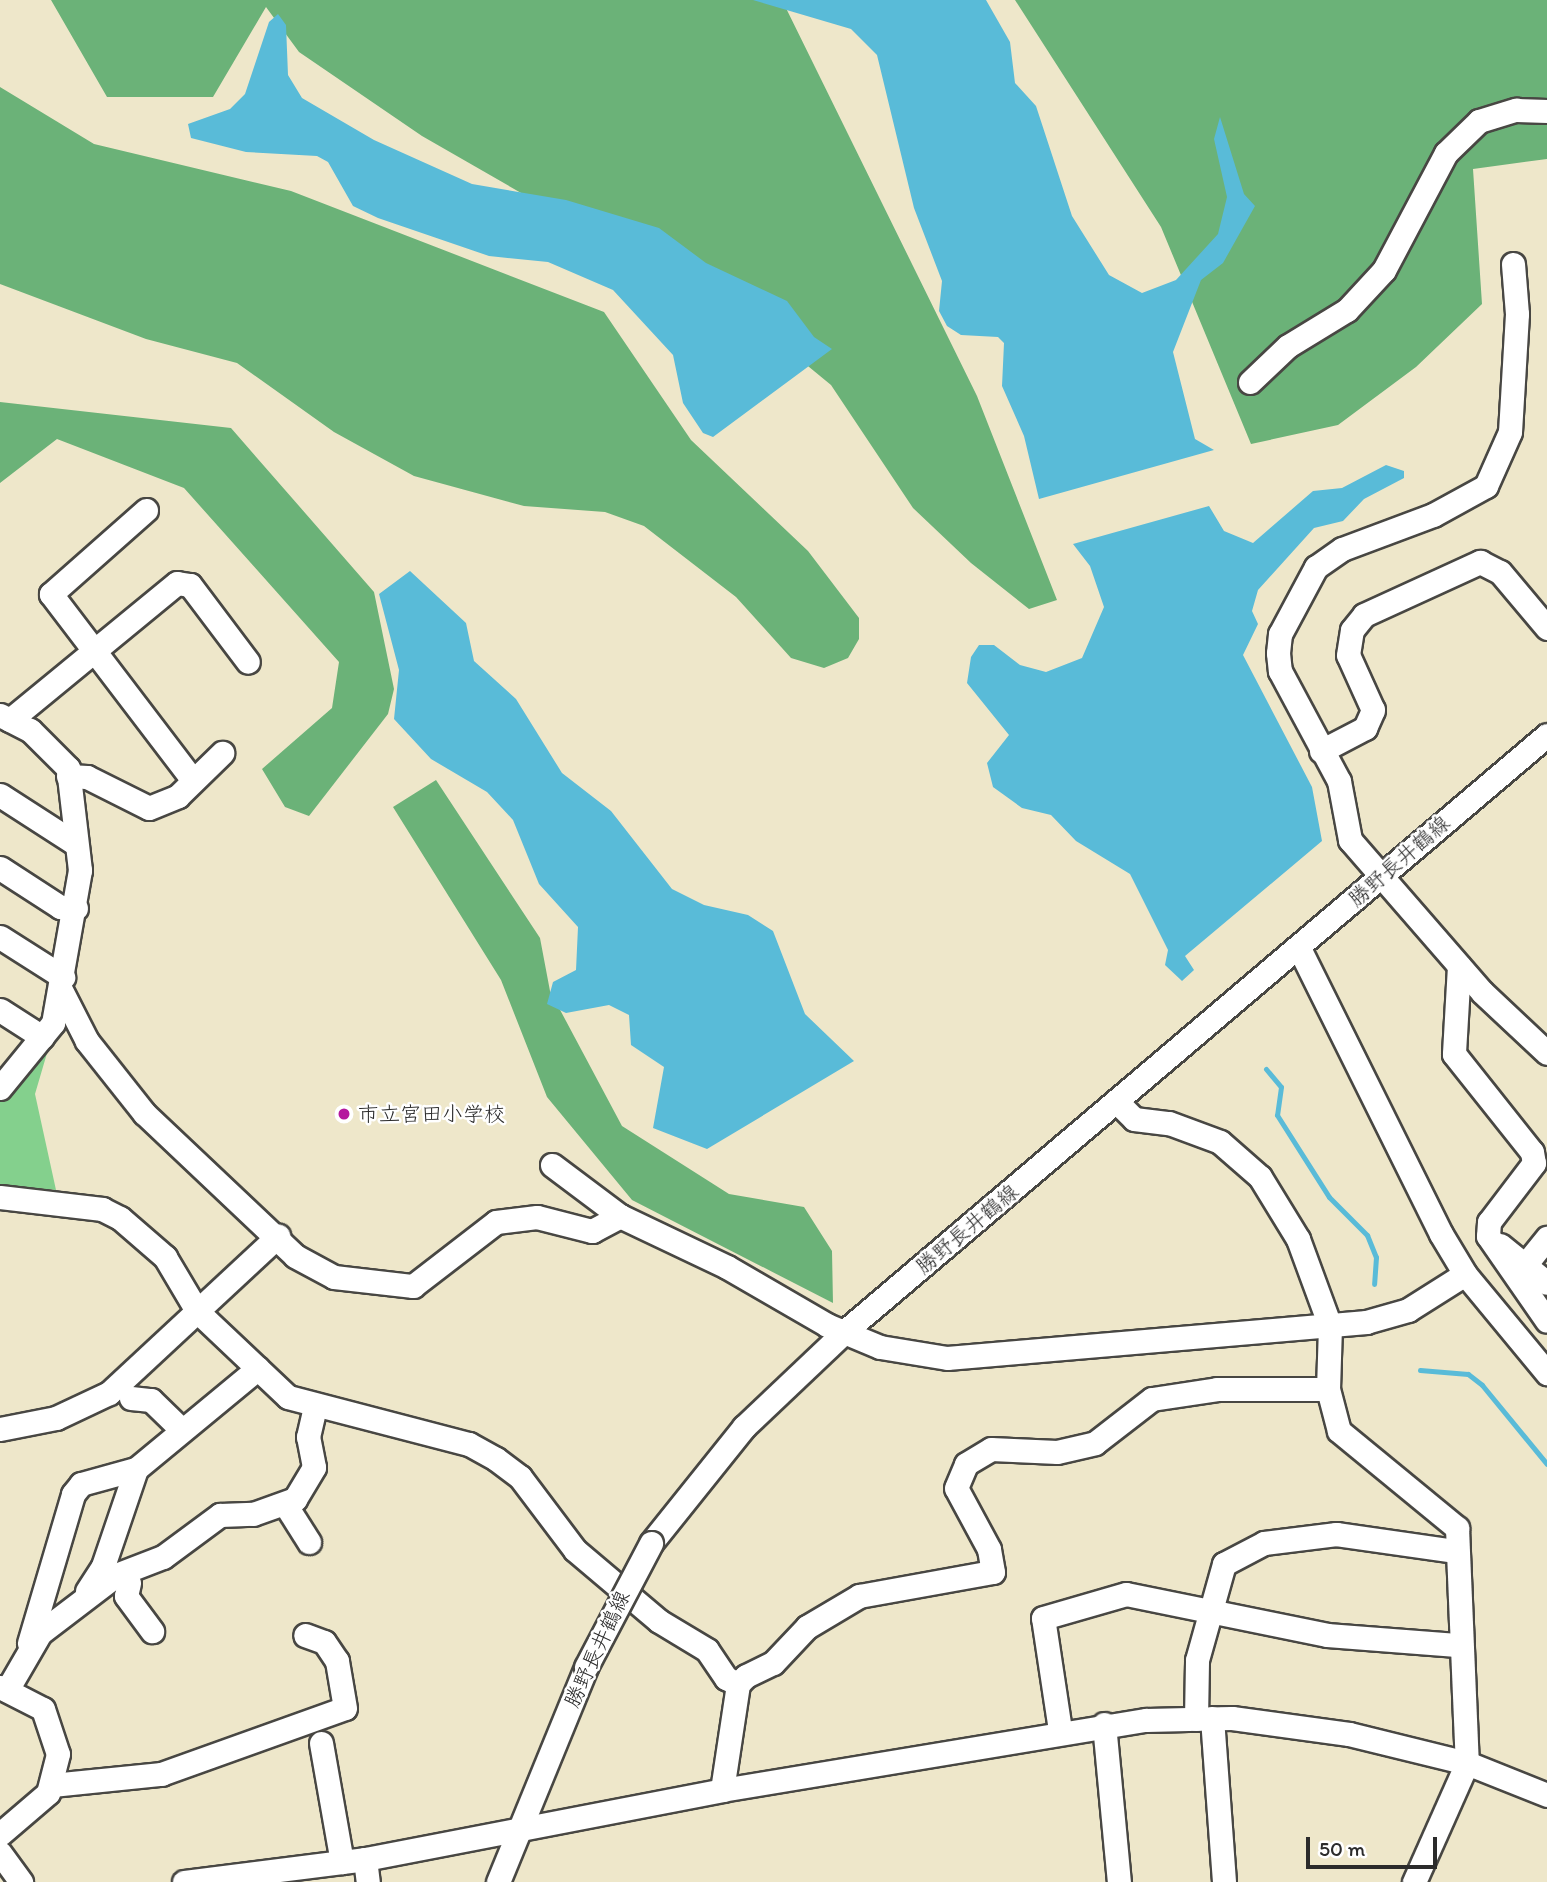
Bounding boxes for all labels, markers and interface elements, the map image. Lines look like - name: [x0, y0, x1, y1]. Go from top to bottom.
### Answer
- street label: 勝野長井鶴線: [1343, 810, 1455, 912]
- place label: 市立宮田小学校: [358, 1101, 505, 1127]
- marker: 市立宮田小学校: [336, 1106, 352, 1122]
- street label: 勝野長井鶴線: [911, 1179, 1023, 1279]
- street label: 勝野長井鶴線: [559, 1587, 635, 1711]
- scale bar: [1309, 1822, 1440, 1866]
- text: 50 m: [1319, 1836, 1365, 1861]

